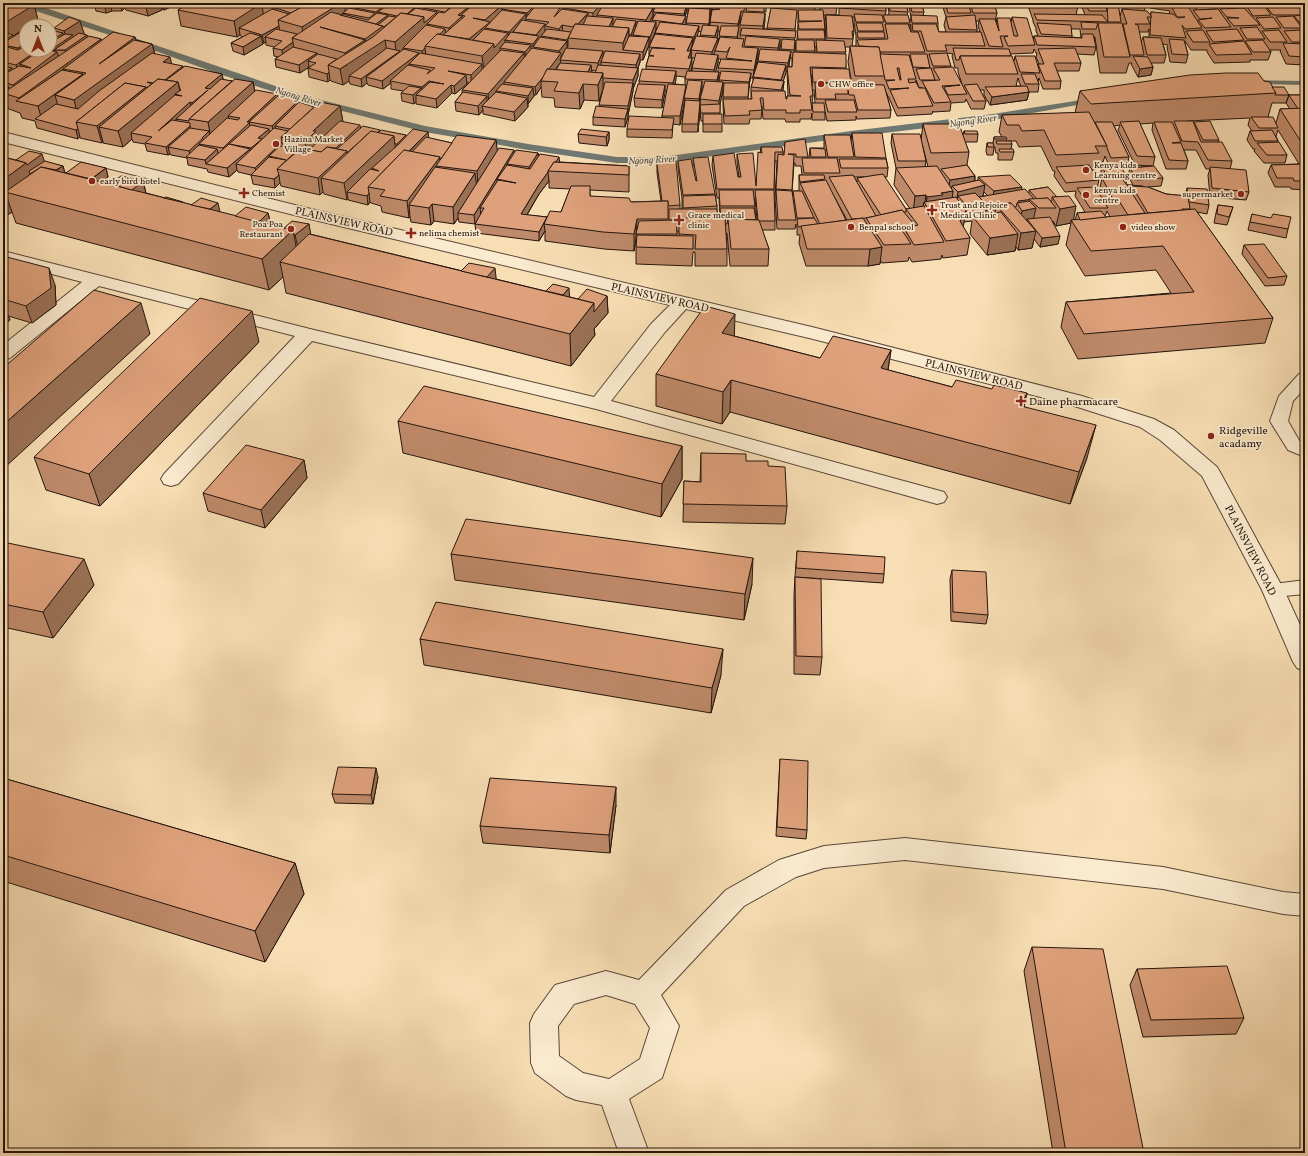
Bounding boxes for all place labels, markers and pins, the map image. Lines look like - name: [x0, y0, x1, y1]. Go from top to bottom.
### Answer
- place label: CHW office: [829, 78, 874, 91]
- marker: CHW office: [816, 79, 826, 89]
- place label: Hazina Market Village: [284, 133, 343, 156]
- marker: Hazina Market Village: [271, 139, 281, 149]
- place label: Kenya kids Learning centre: [1094, 159, 1156, 182]
- marker: Kenya kids Learning centre: [1081, 165, 1091, 175]
- place label: early bird hotel: [100, 175, 160, 188]
- marker: early bird hotel: [87, 176, 97, 186]
- place label: kenya kids centre: [1094, 184, 1136, 207]
- place label: Chemist: [252, 187, 285, 200]
- marker: Chemist: [239, 188, 249, 198]
- place label: supermarket: [1182, 188, 1233, 201]
- marker: supermarket: [1236, 189, 1246, 199]
- marker: kenya kids centre: [1081, 190, 1091, 200]
- place label: Trust and Rejoice Medical Clinic: [940, 199, 1008, 222]
- marker: Trust and Rejoice Medical Clinic: [927, 205, 937, 215]
- place label: Grace medical clinic: [688, 209, 744, 232]
- marker: Grace medical clinic: [673, 214, 685, 226]
- place label: Poa Poa Restaurant: [239, 218, 284, 241]
- place label: Benpal school: [859, 221, 914, 234]
- place label: video show: [1131, 221, 1175, 234]
- marker: Benpal school: [846, 222, 856, 232]
- marker: video show: [1118, 222, 1128, 232]
- marker: Poa Poa Restaurant: [286, 224, 296, 234]
- place label: nelima chemist: [419, 227, 479, 240]
- marker: nelima chemist: [406, 228, 416, 238]
- place label: Daine pharmacare: [1029, 395, 1118, 410]
- marker: Daine pharmacare: [1016, 396, 1026, 406]
- place label: Ridgeville acadamy: [1219, 424, 1268, 452]
- marker: Ridgeville acadamy: [1206, 431, 1216, 441]

